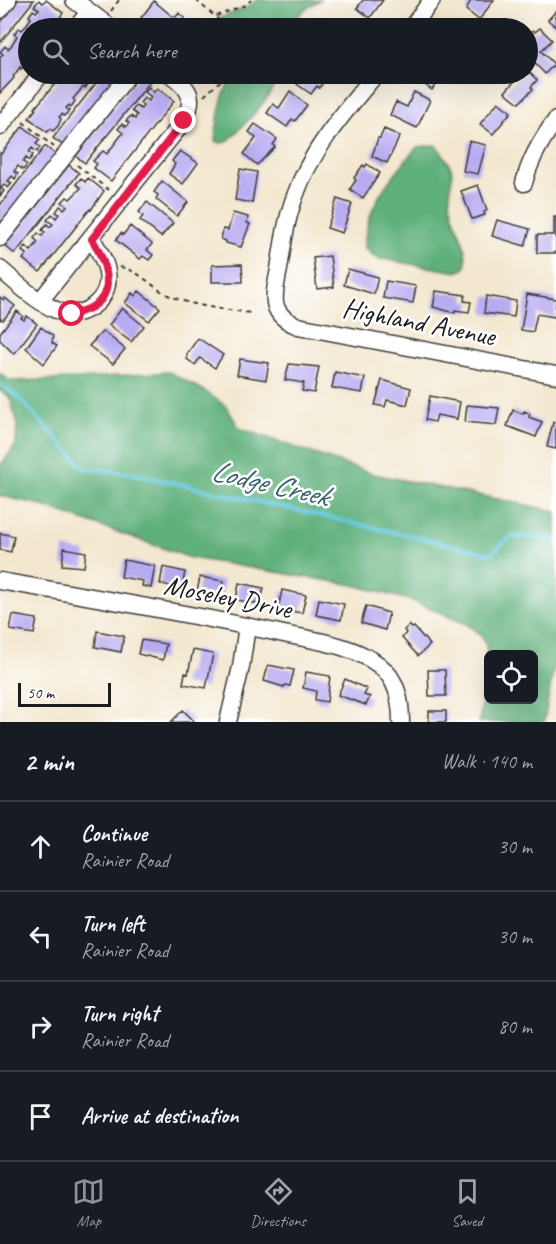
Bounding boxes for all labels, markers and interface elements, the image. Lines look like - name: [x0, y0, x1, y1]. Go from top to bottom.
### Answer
- search box: [18, 18, 538, 84]
- icon: search: [39, 35, 72, 68]
- text: Search here: [87, 37, 177, 65]
- route end: [170, 107, 196, 133]
- street label: Highland Avenue: [340, 290, 500, 354]
- route start: [58, 300, 84, 326]
- water label: Lodge Creek: [208, 451, 337, 516]
- street label: Moseley Drive: [161, 567, 296, 626]
- map controls: [484, 650, 538, 704]
- button: locate: [484, 650, 538, 704]
- scale bar: [18, 680, 111, 708]
- text: 50 m: [27, 683, 54, 703]
- text: 2 min: [24, 745, 74, 778]
- text: Walk · 140 m: [442, 749, 532, 774]
- text: Continue: [81, 820, 147, 848]
- icon: ahead: [24, 830, 57, 863]
- text: 30 m: [498, 834, 532, 859]
- text: Rainier Road: [81, 848, 169, 873]
- text: Turn left: [81, 910, 145, 938]
- icon: left: [24, 920, 57, 953]
- text: 30 m: [498, 924, 532, 949]
- text: Rainier Road: [81, 938, 169, 963]
- text: Turn right: [81, 1000, 158, 1028]
- icon: right: [24, 1010, 57, 1043]
- text: 80 m: [498, 1014, 532, 1039]
- text: Rainier Road: [81, 1028, 169, 1053]
- icon: arrive: [24, 1100, 57, 1133]
- text: Arrive at destination: [81, 1102, 238, 1130]
- tab: Map: [72, 1175, 105, 1231]
- tab: Directions: [250, 1175, 306, 1231]
- tab: Saved: [451, 1175, 484, 1231]

